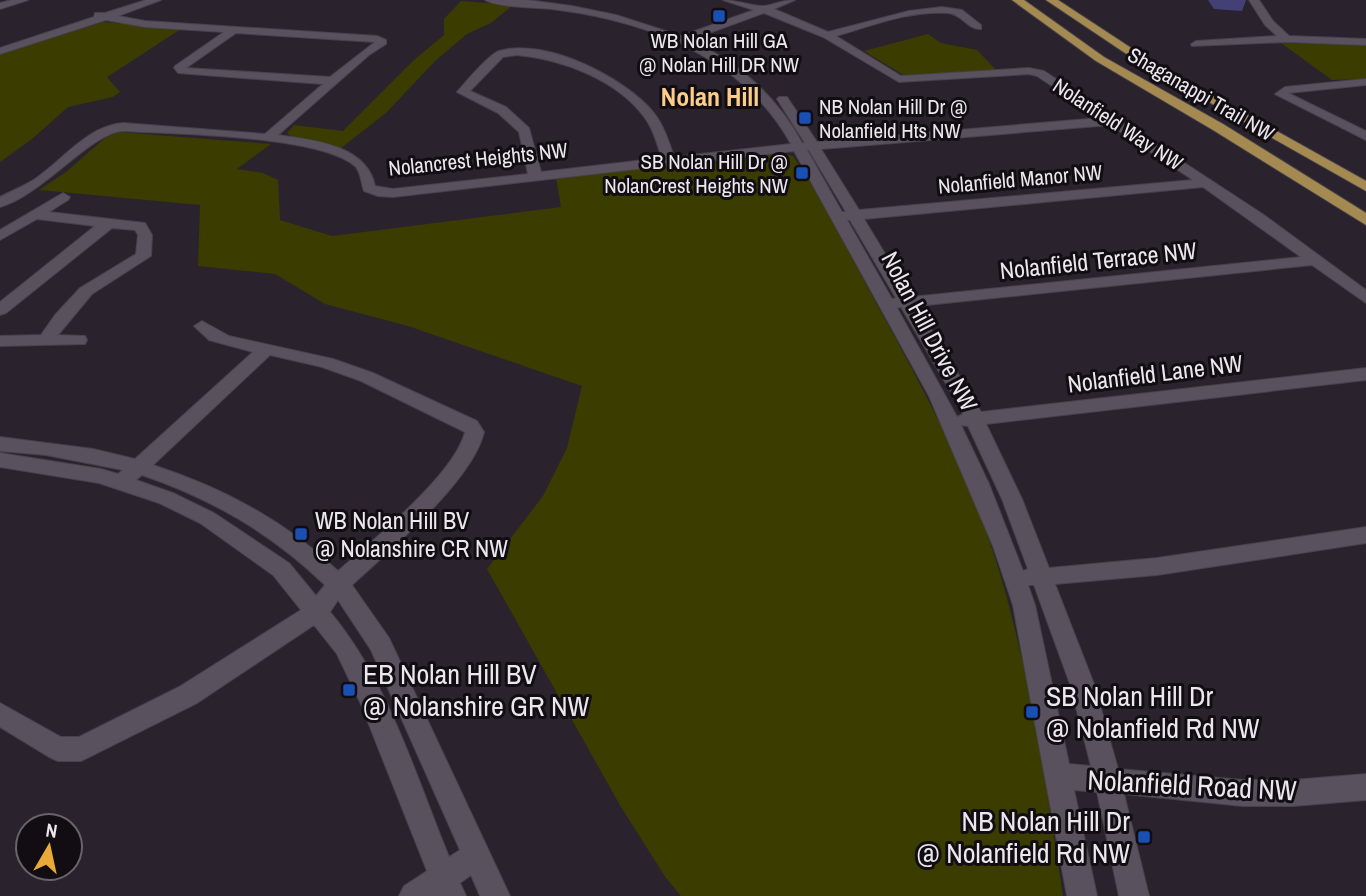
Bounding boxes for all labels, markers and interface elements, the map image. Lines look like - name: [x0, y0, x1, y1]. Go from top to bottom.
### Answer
- marker: WB Nolan Hill GA @ Nolan Hill DR NW: [711, 8, 727, 24]
- place label: WB Nolan Hill GA @ Nolan Hill DR NW: [639, 26, 800, 79]
- street label: Shaganappi Trail NW: [1122, 40, 1280, 148]
- street label: Nolanfield Way NW: [1047, 71, 1189, 177]
- district label: Nolan Hill: [661, 79, 759, 114]
- place label: NB Nolan Hill Dr @ Nolanfield Hts NW: [819, 92, 968, 145]
- marker: NB Nolan Hill Dr @ Nolanfield Hts NW: [797, 110, 813, 126]
- street label: Nolancrest Heights NW: [387, 135, 570, 183]
- place label: SB Nolan Hill Dr @ NolanCrest Heights NW: [604, 147, 789, 200]
- street label: Nolanfield Manor NW: [937, 157, 1104, 201]
- marker: SB Nolan Hill Dr @ NolanCrest Heights NW: [794, 165, 810, 181]
- street label: Nolanfield Terrace NW: [998, 234, 1198, 286]
- street label: Nolan Hill Drive NW: [875, 246, 986, 417]
- street label: Nolanfield Lane NW: [1066, 346, 1245, 400]
- place label: WB Nolan Hill BV @ Nolanshire CR NW: [315, 504, 508, 564]
- marker: WB Nolan Hill BV @ Nolanshire CR NW: [293, 526, 309, 542]
- place label: EB Nolan Hill BV @ Nolanshire GR NW: [363, 655, 589, 725]
- place label: SB Nolan Hill Dr @ Nolanfield Rd NW: [1046, 677, 1260, 747]
- marker: EB Nolan Hill BV @ Nolanshire GR NW: [341, 682, 357, 698]
- marker: SB Nolan Hill Dr @ Nolanfield Rd NW: [1024, 704, 1040, 720]
- street label: Nolanfield Road NW: [1087, 761, 1298, 809]
- place label: NB Nolan Hill Dr @ Nolanfield Rd NW: [917, 802, 1130, 872]
- north arrow: [14, 812, 84, 882]
- text: N: [44, 816, 59, 844]
- marker: NB Nolan Hill Dr @ Nolanfield Rd NW: [1136, 829, 1152, 845]

